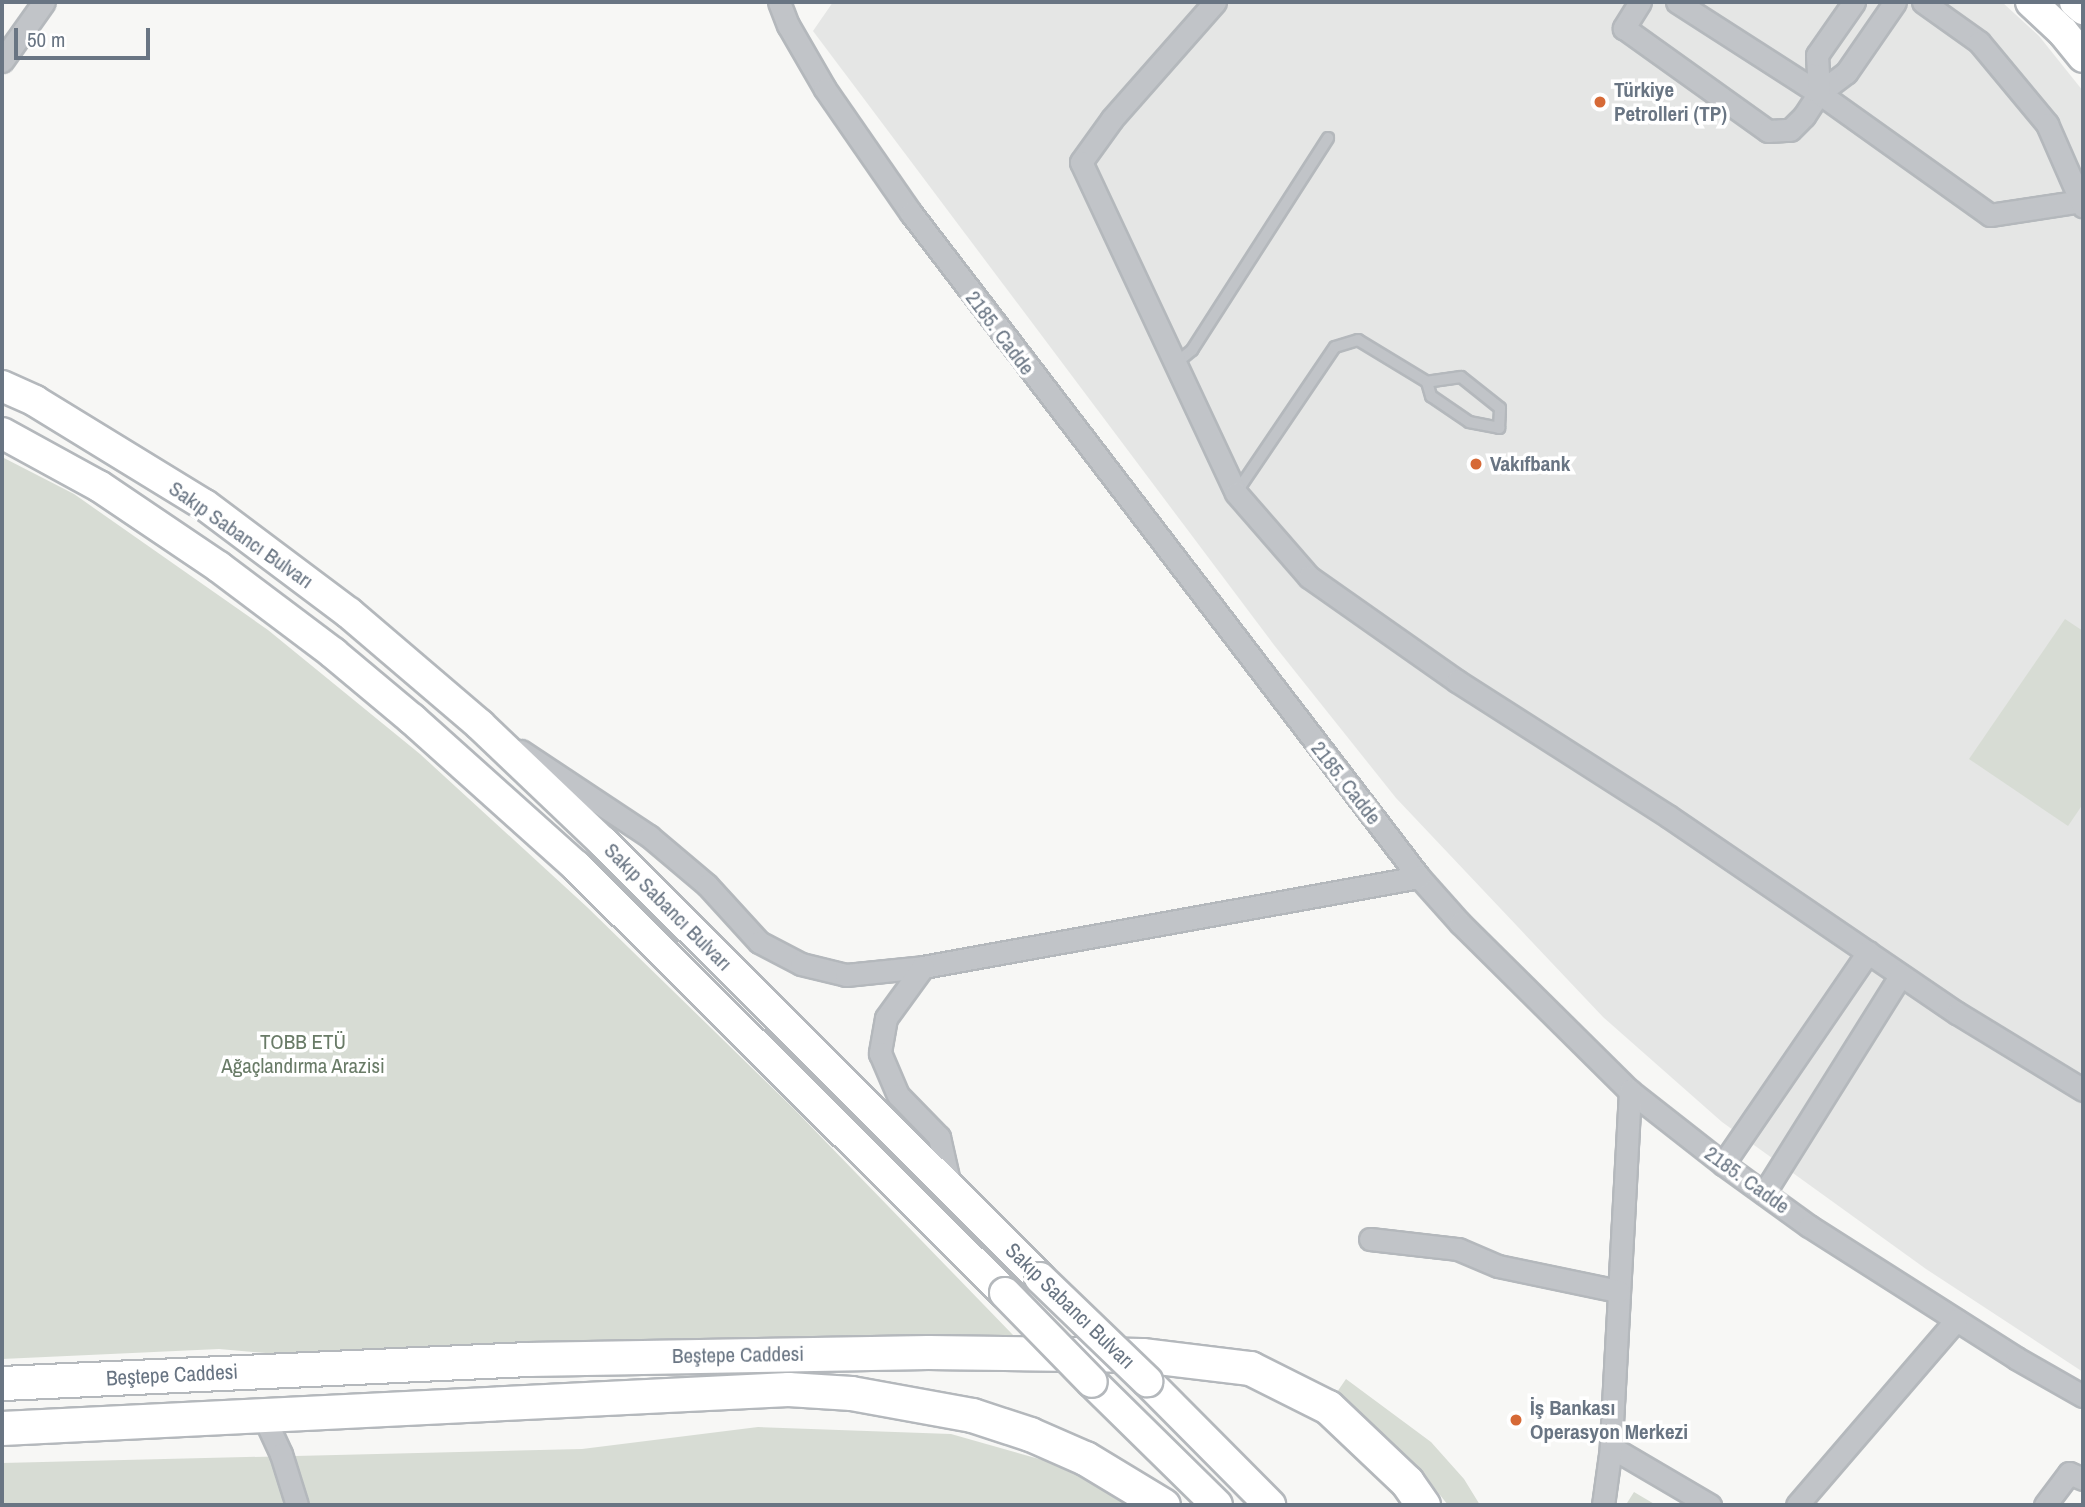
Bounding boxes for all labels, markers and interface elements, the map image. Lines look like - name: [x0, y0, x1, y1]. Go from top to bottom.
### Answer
- scale bar: [18, 14, 154, 58]
- text: 50 m: [27, 25, 65, 54]
- place label: Türkiye Petrolleri (TP): [1614, 77, 1727, 127]
- marker: Türkiye Petrolleri (TP): [1592, 94, 1608, 110]
- street label: 2185. Cadde: [960, 286, 1040, 380]
- place label: Vakıfbank: [1490, 451, 1570, 477]
- marker: Vakıfbank: [1468, 456, 1484, 472]
- street label: Sakıp Sabancı Bulvarı: [164, 476, 318, 594]
- street label: 2185. Cadde: [1306, 736, 1386, 830]
- street label: Sakıp Sabancı Bulvarı: [599, 838, 737, 976]
- park label: TOBB ETÜ Ağaçlandırma Arazisi: [221, 1029, 385, 1079]
- street label: 2185. Cadde: [1700, 1141, 1794, 1219]
- street label: Sakıp Sabancı Bulvarı: [1000, 1238, 1140, 1374]
- street label: Beştepe Caddesi: [672, 1341, 804, 1369]
- street label: Beştepe Caddesi: [105, 1359, 239, 1391]
- place label: İş Bankası Operasyon Merkezi: [1530, 1395, 1688, 1445]
- marker: İş Bankası Operasyon Merkezi: [1508, 1412, 1524, 1428]

